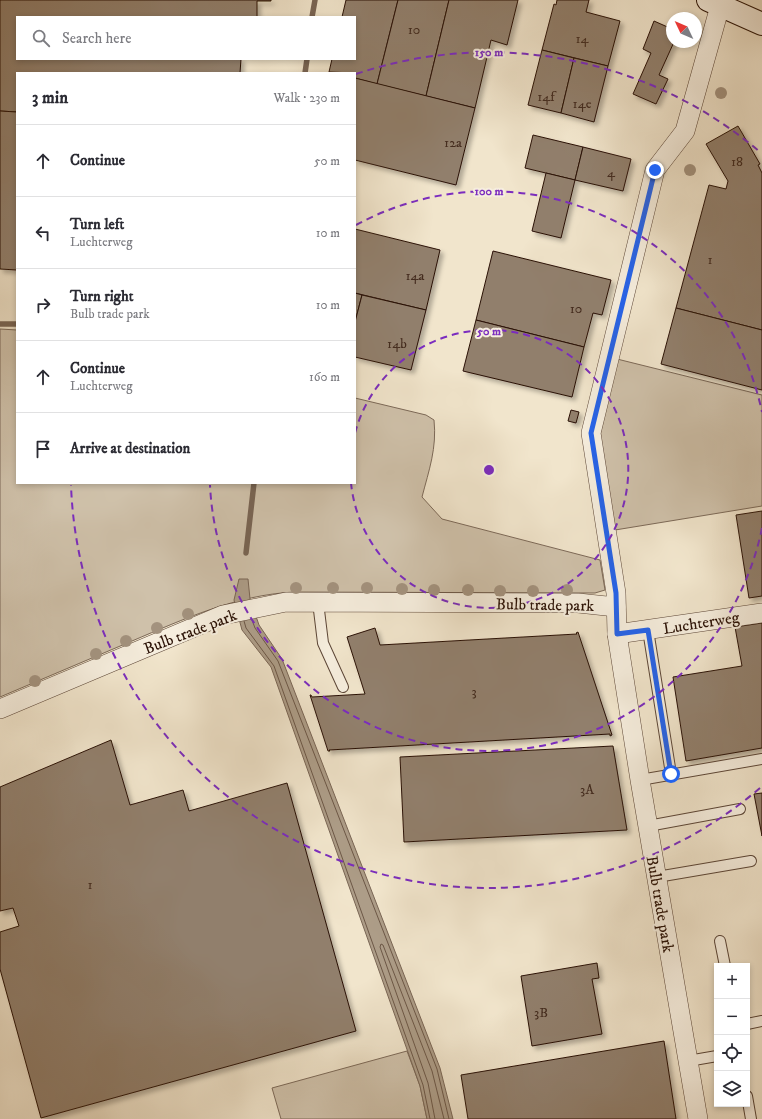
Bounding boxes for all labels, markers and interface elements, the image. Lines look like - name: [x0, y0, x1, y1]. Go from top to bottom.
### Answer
- north arrow: [666, 12, 702, 48]
- search box: [16, 16, 356, 60]
- house number: 10: [408, 21, 420, 39]
- icon: search: [30, 27, 52, 49]
- text: Search here: [62, 29, 131, 48]
- house number: 14: [575, 30, 590, 48]
- text: 150 m: [475, 45, 503, 60]
- text: 3 min: [32, 87, 68, 109]
- house number: 14f: [537, 88, 557, 106]
- text: Walk · 230 m: [274, 90, 340, 106]
- house number: 14e: [573, 95, 592, 113]
- house number: 12a: [444, 134, 462, 152]
- icon: ahead: [32, 150, 54, 172]
- text: Continue: [70, 151, 125, 170]
- text: 50 m: [314, 153, 340, 169]
- house number: 18: [731, 153, 743, 171]
- route end: [646, 161, 664, 179]
- house number: 4: [607, 164, 616, 182]
- text: 100 m: [475, 184, 503, 199]
- text: Turn left: [70, 215, 124, 234]
- icon: left: [32, 222, 54, 244]
- text: 10 m: [316, 225, 340, 241]
- text: Luchterweg: [70, 234, 133, 250]
- house number: 1: [707, 251, 713, 269]
- house number: 14a: [405, 267, 425, 285]
- text: Turn right: [70, 287, 133, 306]
- icon: right: [32, 294, 54, 316]
- text: 10 m: [316, 297, 340, 313]
- house number: 10: [570, 300, 582, 318]
- text: Bulb trade park: [70, 306, 150, 322]
- text: 50 m: [476, 324, 501, 339]
- house number: 14b: [387, 335, 407, 353]
- text: Continue: [70, 359, 125, 378]
- icon: ahead: [32, 366, 54, 388]
- text: 160 m: [309, 369, 340, 385]
- text: Luchterweg: [70, 378, 133, 394]
- icon: arrive: [32, 438, 54, 460]
- text: Arrive at destination: [70, 439, 190, 458]
- centre of rings: [482, 463, 496, 477]
- street label: Bulb trade park: [496, 594, 594, 616]
- street label: Bulb trade park: [141, 605, 240, 659]
- street label: Luchterweg: [662, 607, 741, 639]
- house number: 3: [471, 683, 477, 701]
- route start: [662, 765, 680, 783]
- house number: 3A: [580, 781, 595, 799]
- street label: Bulb trade park: [642, 854, 678, 954]
- house number: 1: [87, 876, 93, 894]
- map controls: [714, 963, 750, 1107]
- button: +: [714, 963, 750, 999]
- button: −: [714, 999, 750, 1035]
- house number: 3B: [534, 1004, 548, 1022]
- button: locate: [714, 1035, 750, 1071]
- button: layers: [714, 1071, 750, 1107]

